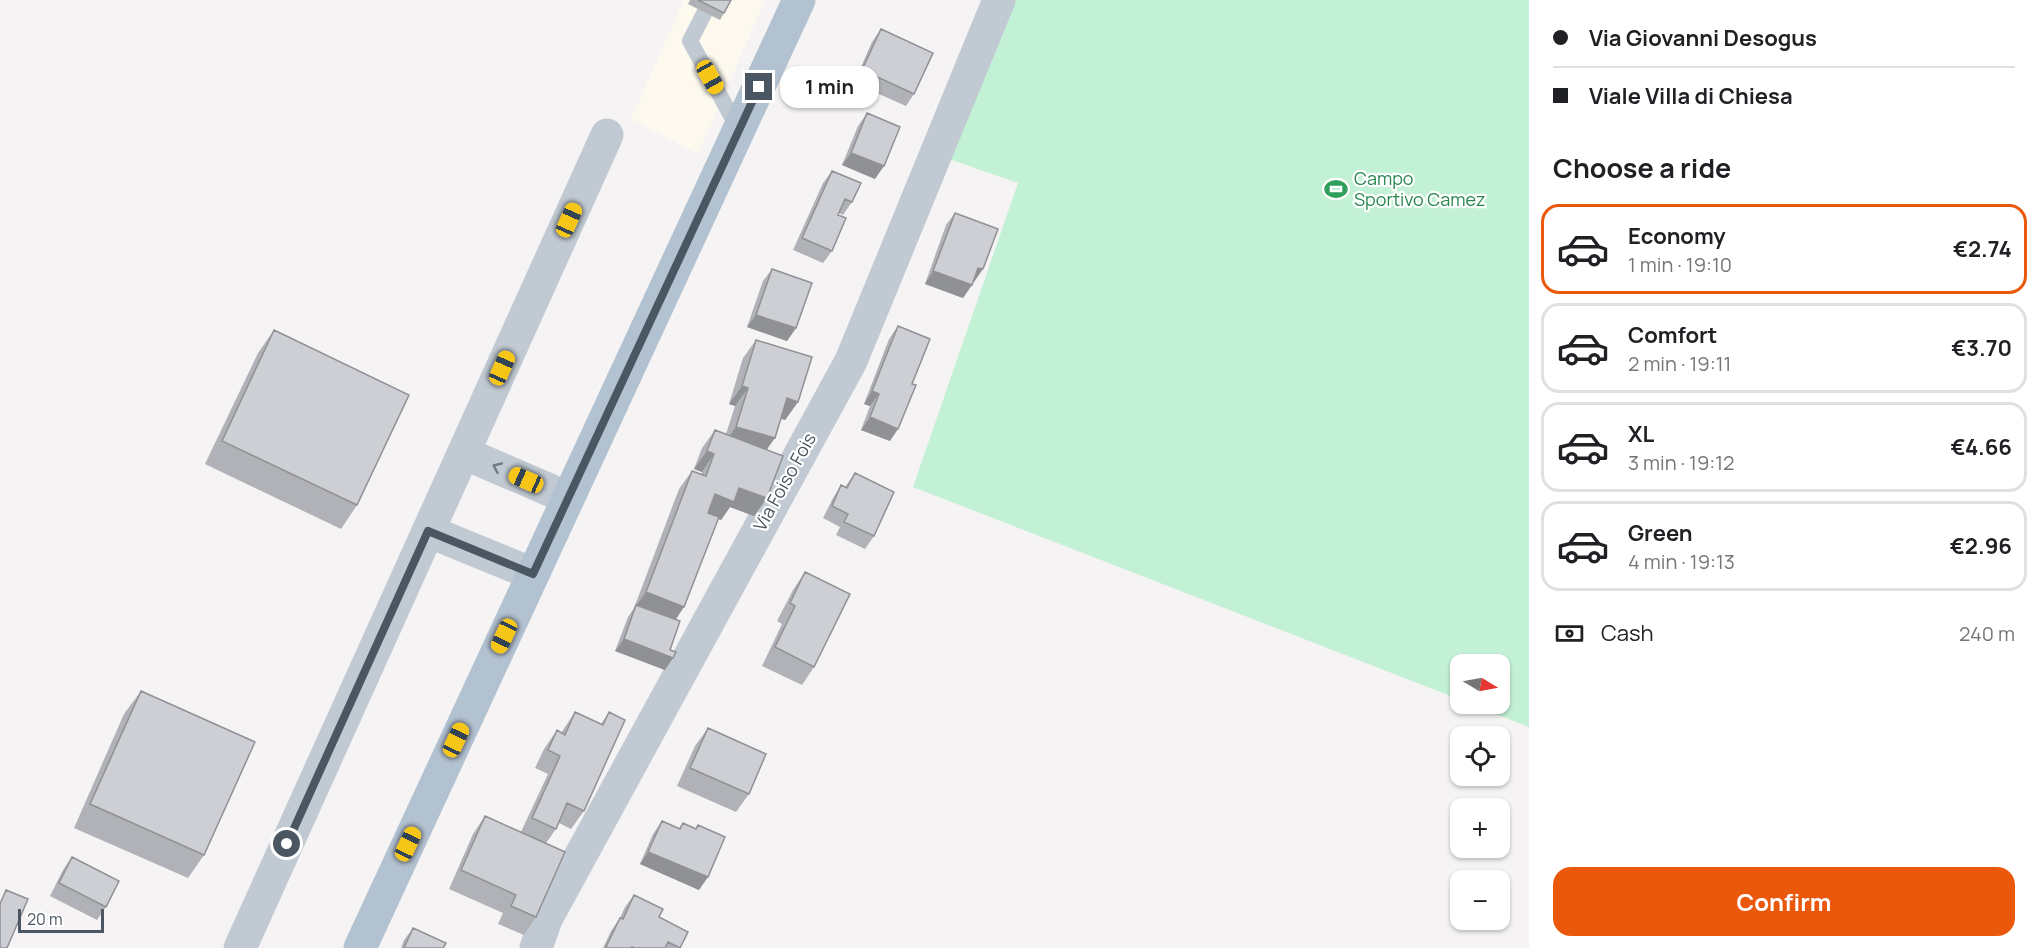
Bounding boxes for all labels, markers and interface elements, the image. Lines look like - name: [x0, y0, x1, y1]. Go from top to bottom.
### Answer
- text: Via Giovanni Desogus: [1589, 23, 1817, 53]
- car: [693, 57, 727, 97]
- callout: 1 min: [780, 66, 879, 108]
- route end: [745, 73, 772, 100]
- text: 1 min: [805, 73, 854, 100]
- text: Viale Villa di Chiesa: [1589, 81, 1793, 111]
- text: Choose a ride: [1553, 149, 1731, 186]
- place label: Campo Sportivo Camez: [1354, 166, 1485, 211]
- sports icon: Campo Sportivo Camez: [1323, 176, 1349, 202]
- car: [553, 200, 585, 240]
- text: Economy: [1628, 221, 1726, 251]
- icon: car: [1556, 222, 1610, 276]
- text: €2.74: [1953, 234, 2012, 264]
- text: 1 min · 19:10: [1628, 251, 1732, 278]
- text: Comfort: [1628, 320, 1717, 350]
- icon: car: [1556, 321, 1610, 375]
- text: €3.70: [1951, 333, 2012, 363]
- car: [486, 348, 518, 388]
- text: 2 min · 19:11: [1628, 350, 1731, 377]
- text: XL: [1628, 419, 1654, 449]
- icon: car: [1556, 420, 1610, 474]
- street label: Via Foiso Fois: [747, 428, 821, 535]
- text: €4.66: [1950, 432, 2012, 462]
- text: 3 min · 19:12: [1628, 449, 1735, 476]
- one-way arrow: [492, 462, 503, 474]
- car: [506, 464, 546, 496]
- text: Green: [1628, 518, 1693, 548]
- icon: car: [1556, 519, 1610, 573]
- text: €2.96: [1950, 531, 2012, 561]
- text: 4 min · 19:13: [1628, 548, 1735, 575]
- car: [488, 616, 520, 656]
- icon: cash: [1553, 617, 1586, 650]
- text: Cash: [1601, 618, 1654, 648]
- text: 240 m: [1959, 620, 2015, 647]
- north arrow: [1450, 654, 1510, 714]
- map controls: [1450, 654, 1510, 930]
- car: [440, 720, 472, 760]
- button: locate: [1450, 726, 1510, 786]
- button: +: [1450, 798, 1510, 858]
- car: [392, 824, 424, 864]
- route start: [273, 830, 300, 857]
- button: Confirm: [1553, 867, 2015, 936]
- button: −: [1450, 870, 1510, 930]
- scale bar: [18, 906, 104, 934]
- text: 20 m: [27, 908, 63, 930]

